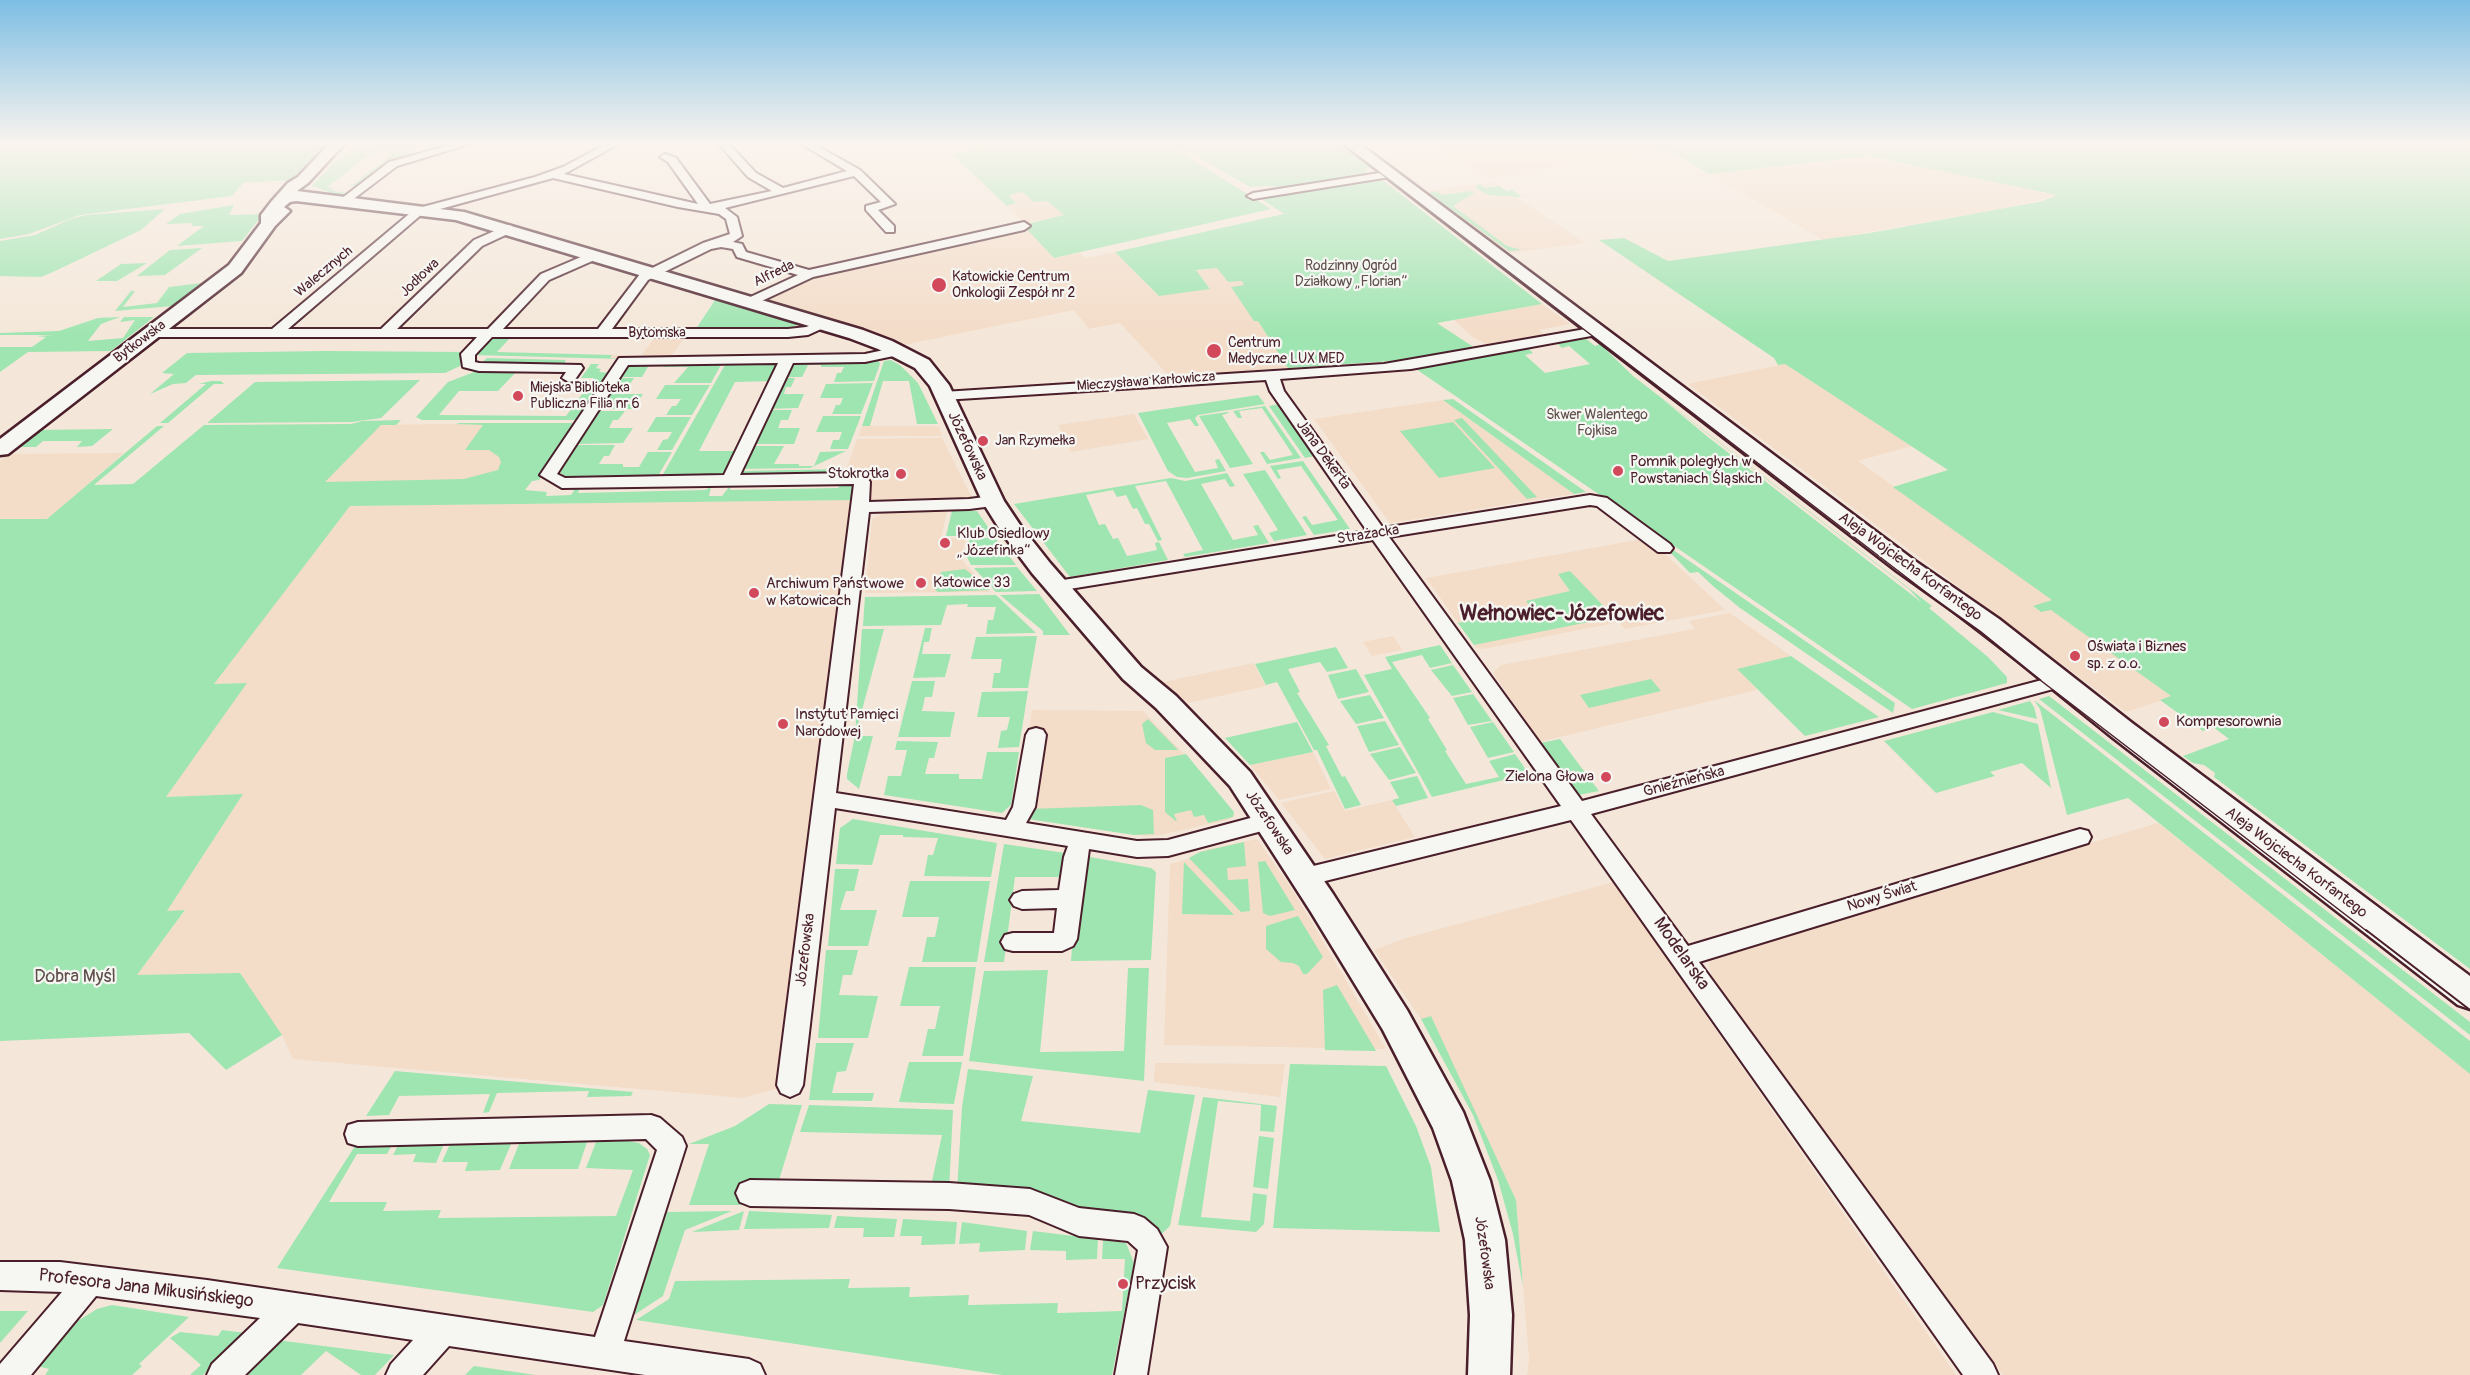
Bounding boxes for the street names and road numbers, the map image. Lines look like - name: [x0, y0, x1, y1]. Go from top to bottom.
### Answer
- street label: Walecznych: [292, 243, 356, 301]
- street label: Jodłowa: [397, 255, 443, 301]
- street label: Alfreda: [751, 257, 797, 291]
- street label: Bytkowska: [111, 317, 169, 367]
- street label: Bytomska: [628, 325, 686, 341]
- street label: Mieczysława Karłowicza: [1076, 369, 1216, 395]
- street label: Józefowska: [943, 409, 991, 483]
- street label: Jana Dekerta: [1292, 417, 1354, 493]
- street label: Aleja Wojciecha Korfantego: [1835, 509, 1985, 625]
- street label: Strażacka: [1336, 521, 1400, 549]
- street label: Gnieźnieńska: [1641, 763, 1727, 801]
- street label: Józefowska: [1241, 787, 1297, 859]
- street label: Aleja Wojciecha Korfantego: [2221, 804, 2371, 922]
- street label: Nowy Świat: [1845, 878, 1919, 916]
- street label: Józefowska: [793, 912, 819, 988]
- street label: Modelarska: [1648, 914, 1714, 994]
- street label: Józefowska: [1470, 1215, 1498, 1291]
- street label: Profesora Jana Mikusińskiego: [37, 1265, 255, 1313]

